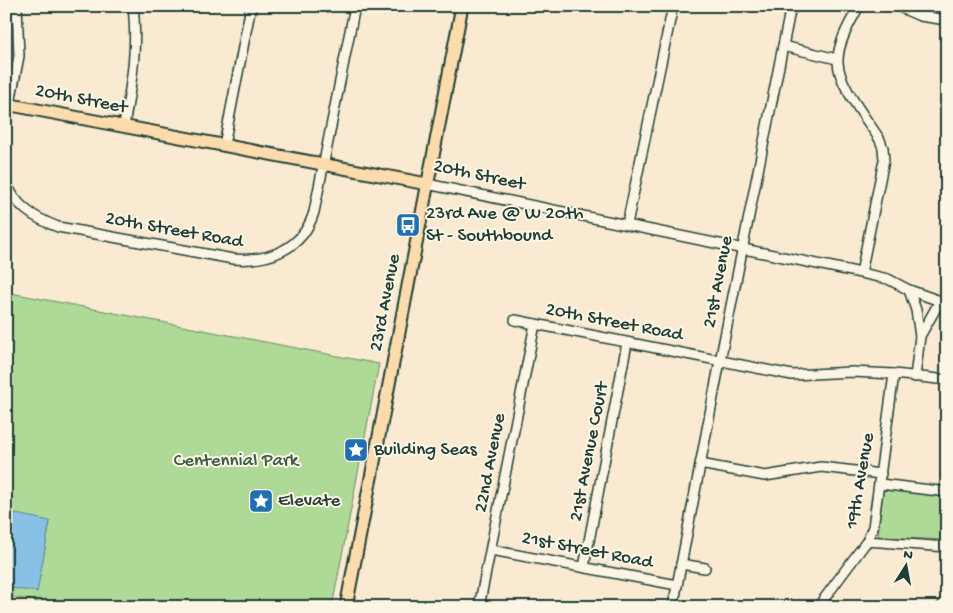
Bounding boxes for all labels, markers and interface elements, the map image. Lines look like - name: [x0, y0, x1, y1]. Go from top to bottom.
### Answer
- street label: 20th Street: [33, 80, 131, 121]
- street label: 20th Street: [431, 155, 529, 197]
- place label: 23rd Ave @ W 20th St - Southbound: [426, 203, 583, 248]
- street label: 20th Street Road: [103, 208, 246, 255]
- bus stop icon: 23rd Ave @ W 20th St - Southbound: [395, 212, 421, 238]
- street label: 21st Avenue: [699, 234, 739, 330]
- street label: 23rd Avenue: [365, 252, 407, 354]
- street label: 20th Street Road: [543, 298, 686, 348]
- street label: 21st Avenue Court: [565, 378, 615, 524]
- street label: 22nd Avenue: [470, 411, 512, 514]
- street label: 19th Avenue: [841, 431, 881, 532]
- place icon: Building Seas: [343, 437, 369, 463]
- place label: Building Seas: [373, 439, 478, 462]
- park label: Centennial Park: [174, 450, 300, 473]
- place icon: Elevate: [248, 488, 274, 514]
- place label: Elevate: [278, 490, 341, 513]
- street label: 21st Street Road: [520, 527, 656, 575]
- north arrow: [880, 540, 930, 590]
- text: N: [902, 546, 914, 565]

